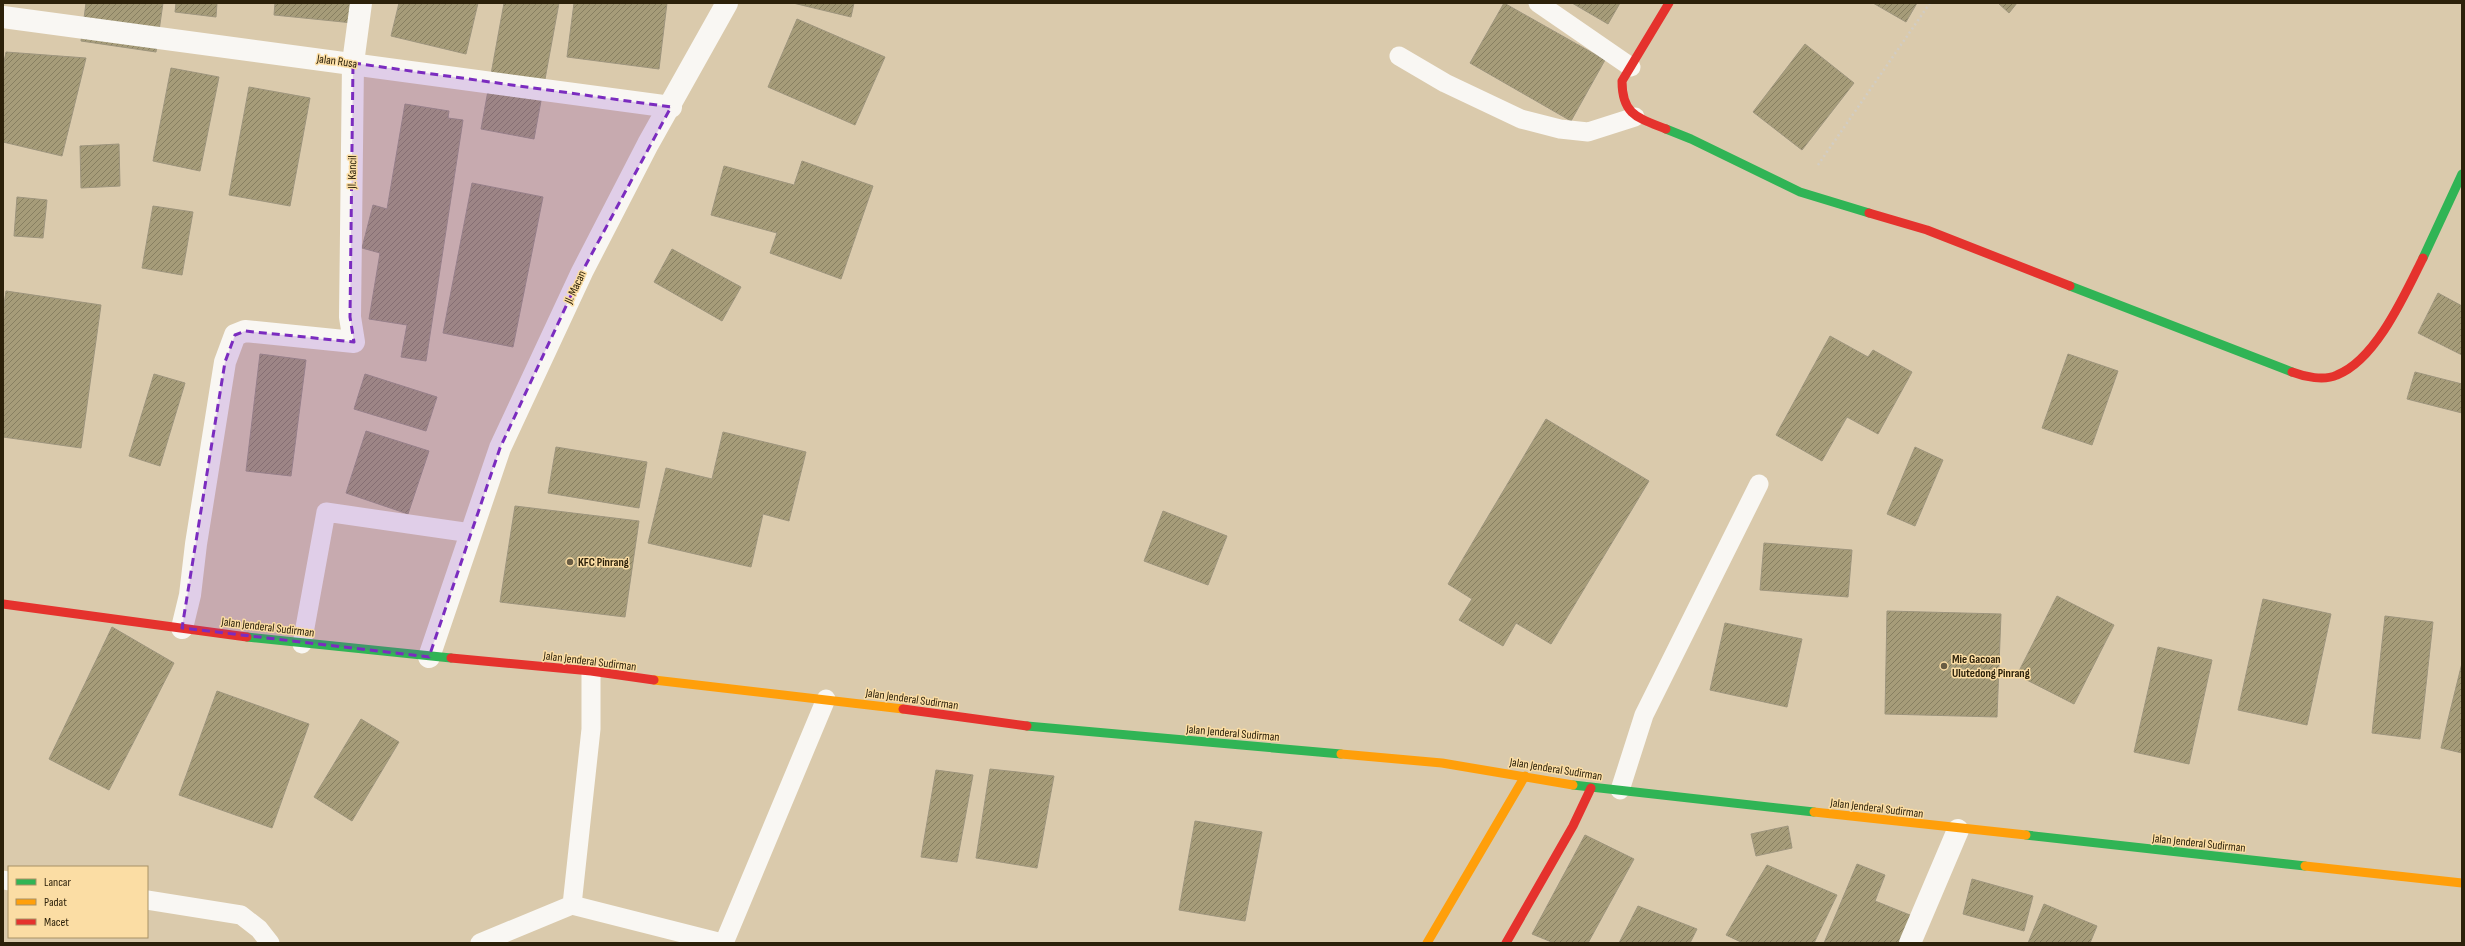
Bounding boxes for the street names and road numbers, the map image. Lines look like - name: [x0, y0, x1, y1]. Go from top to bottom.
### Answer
- street label: Jalan Rusa: [315, 51, 358, 72]
- street label: Jl. Kancil: [345, 155, 360, 190]
- street label: Jl. Macan: [561, 268, 590, 307]
- street label: Jalan Jenderal Sudirman: [220, 614, 315, 641]
- street label: Jalan Jenderal Sudirman: [542, 648, 637, 675]
- street label: Jalan Jenderal Sudirman: [864, 685, 959, 713]
- street label: Jalan Jenderal Sudirman: [1185, 722, 1280, 745]
- street label: Jalan Jenderal Sudirman: [1508, 755, 1603, 784]
- street label: Jalan Jenderal Sudirman: [1829, 795, 1924, 822]
- street label: Jalan Jenderal Sudirman: [2151, 831, 2246, 856]

